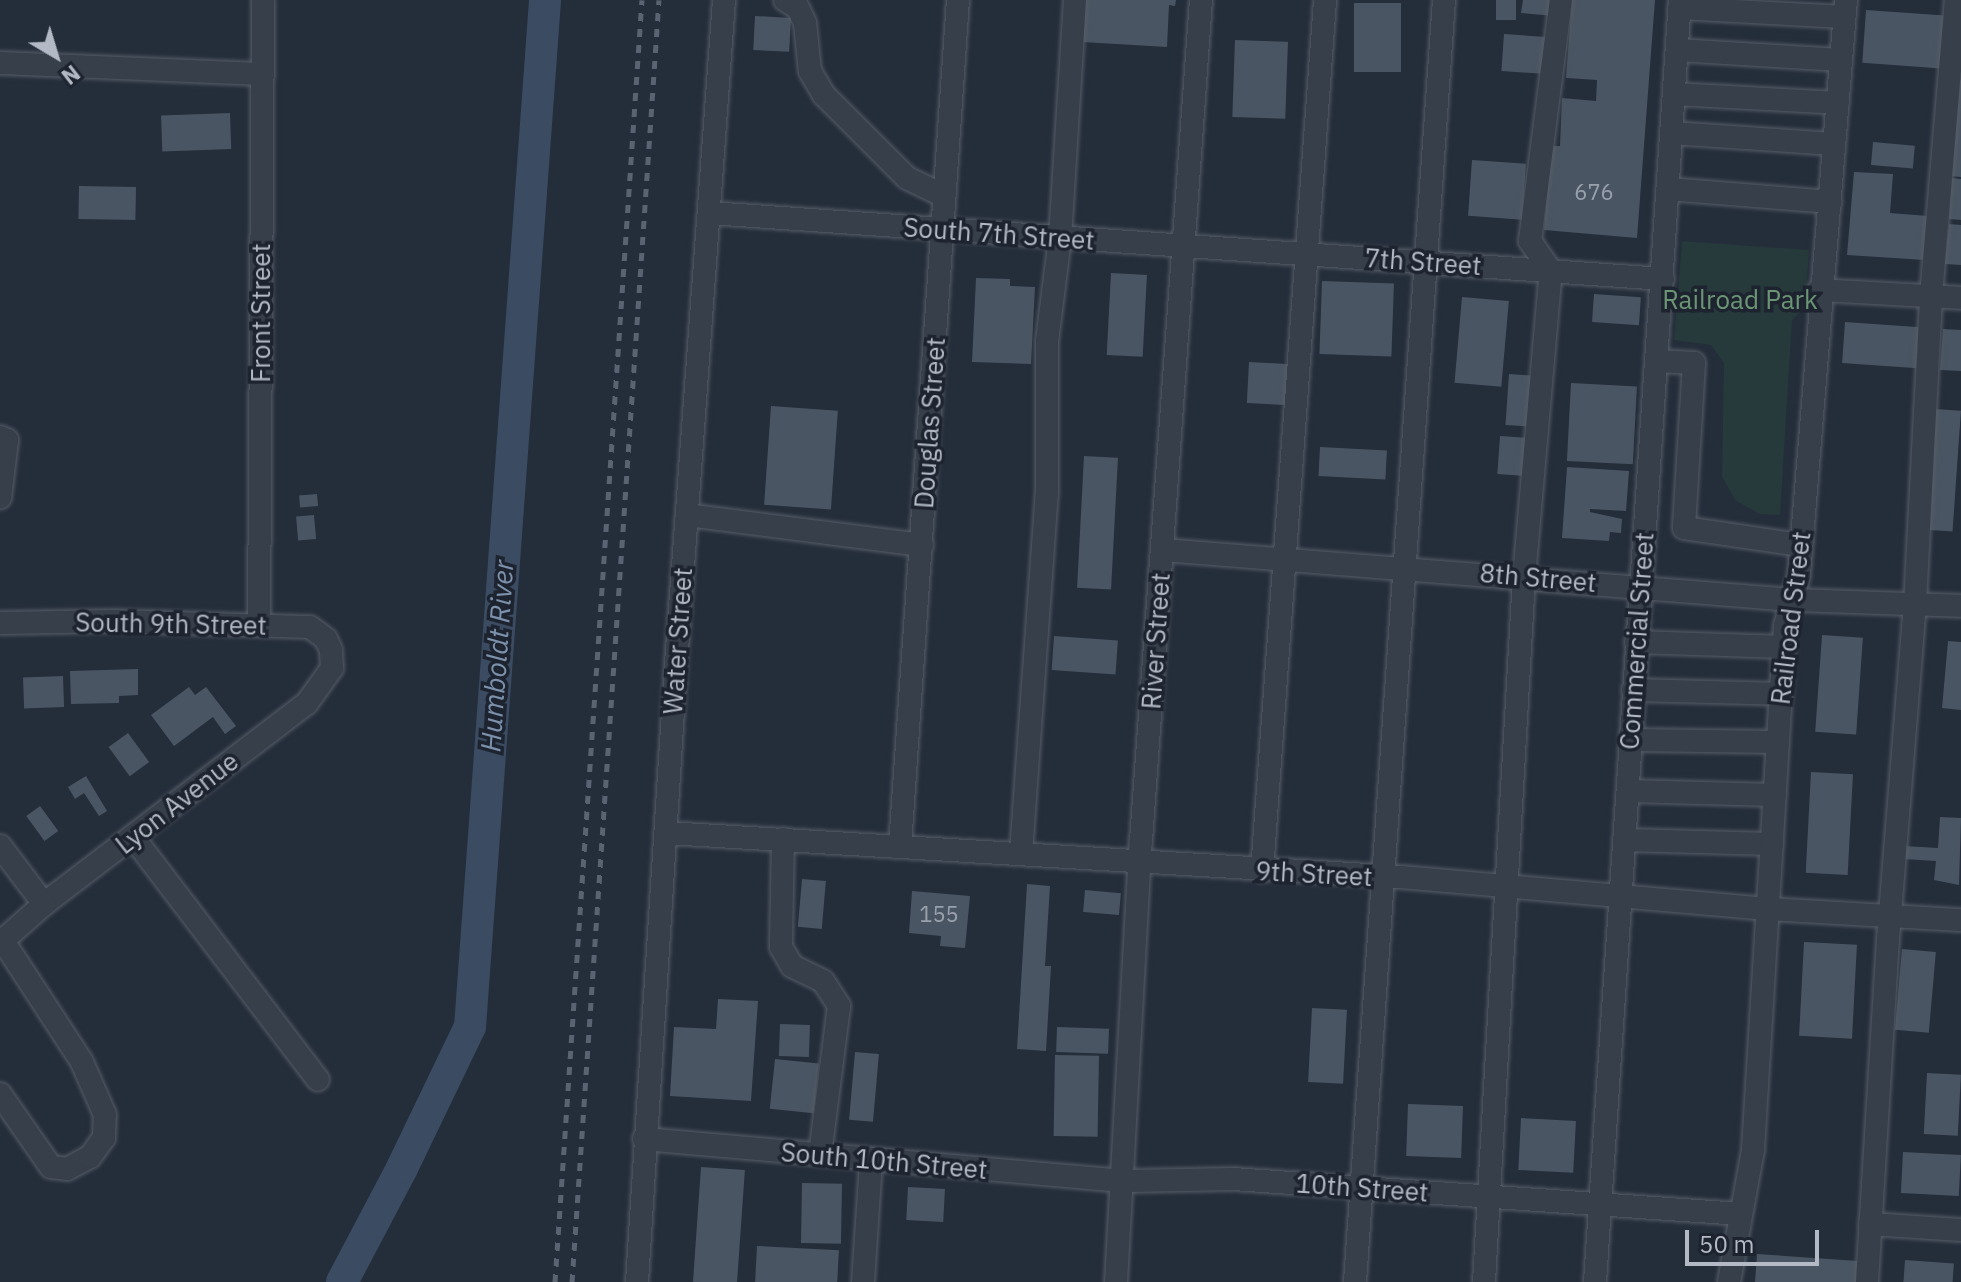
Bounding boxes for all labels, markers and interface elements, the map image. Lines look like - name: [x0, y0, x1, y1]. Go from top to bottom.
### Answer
- north arrow: [16, 16, 96, 96]
- text: N: [56, 59, 86, 92]
- house number: 676: [1574, 179, 1614, 205]
- street label: South 7th Street: [902, 212, 1096, 256]
- street label: 7th Street: [1364, 242, 1482, 282]
- street label: Front Street: [245, 243, 277, 383]
- park label: Railroad Park: [1662, 284, 1818, 316]
- street label: Douglas Street: [908, 336, 952, 510]
- street label: Railroad Street: [1765, 530, 1817, 706]
- street label: Commercial Street: [1614, 531, 1660, 751]
- street label: 8th Street: [1478, 557, 1598, 599]
- water label: Humboldt River: [474, 559, 520, 753]
- street label: Water Street: [657, 567, 699, 715]
- street label: River Street: [1136, 572, 1176, 710]
- street label: South 9th Street: [75, 607, 267, 641]
- street label: Lyon Avenue: [109, 745, 245, 861]
- street label: 9th Street: [1255, 855, 1373, 893]
- house number: 155: [919, 901, 959, 927]
- street label: South 10th Street: [780, 1136, 988, 1186]
- street label: 10th Street: [1295, 1168, 1429, 1208]
- scale bar: [1689, 1214, 1823, 1264]
- text: 50 m: [1699, 1228, 1754, 1260]

